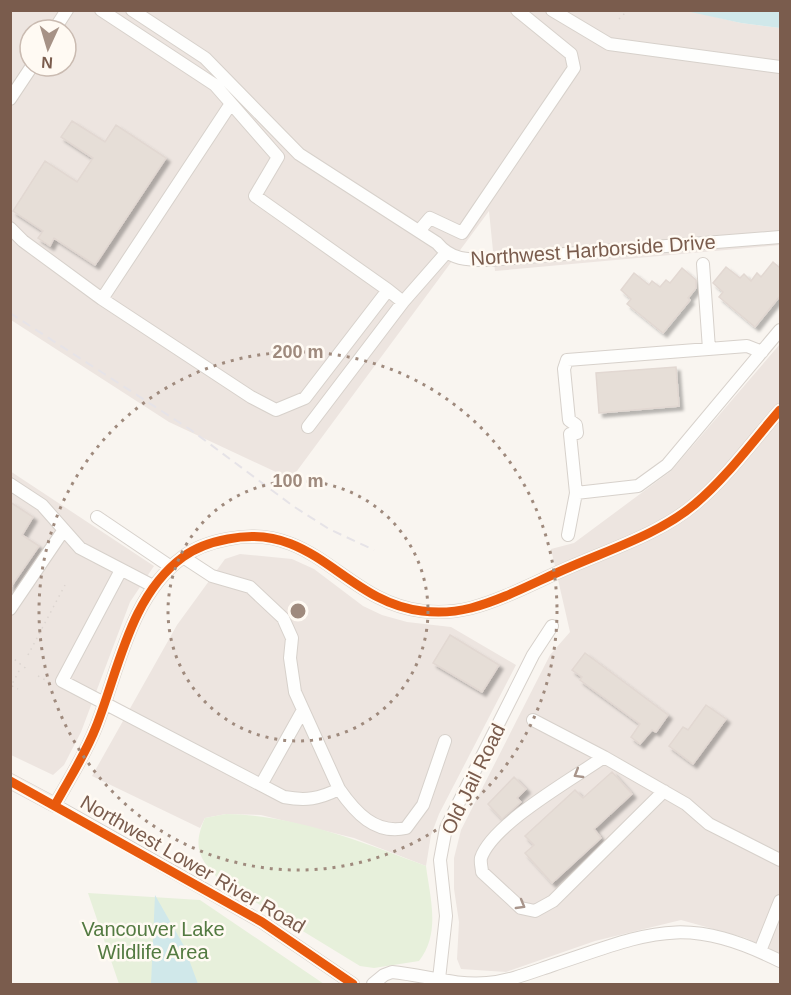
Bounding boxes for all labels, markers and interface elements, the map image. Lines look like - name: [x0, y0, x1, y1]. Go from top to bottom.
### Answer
- north arrow: [18, 18, 78, 78]
- text: N: [41, 54, 53, 71]
- street label: Northwest Harborside Drive: [470, 230, 716, 270]
- text: 200 m: [272, 342, 324, 362]
- text: 100 m: [272, 471, 324, 491]
- centre of rings: [288, 601, 308, 621]
- street label: Old Jail Road: [437, 720, 509, 838]
- one-way arrow: [574, 767, 584, 779]
- street label: Northwest Lower River Road: [77, 791, 309, 937]
- one-way arrow: [514, 898, 525, 909]
- park label: Vancouver Lake Wildlife Area: [81, 918, 225, 963]

